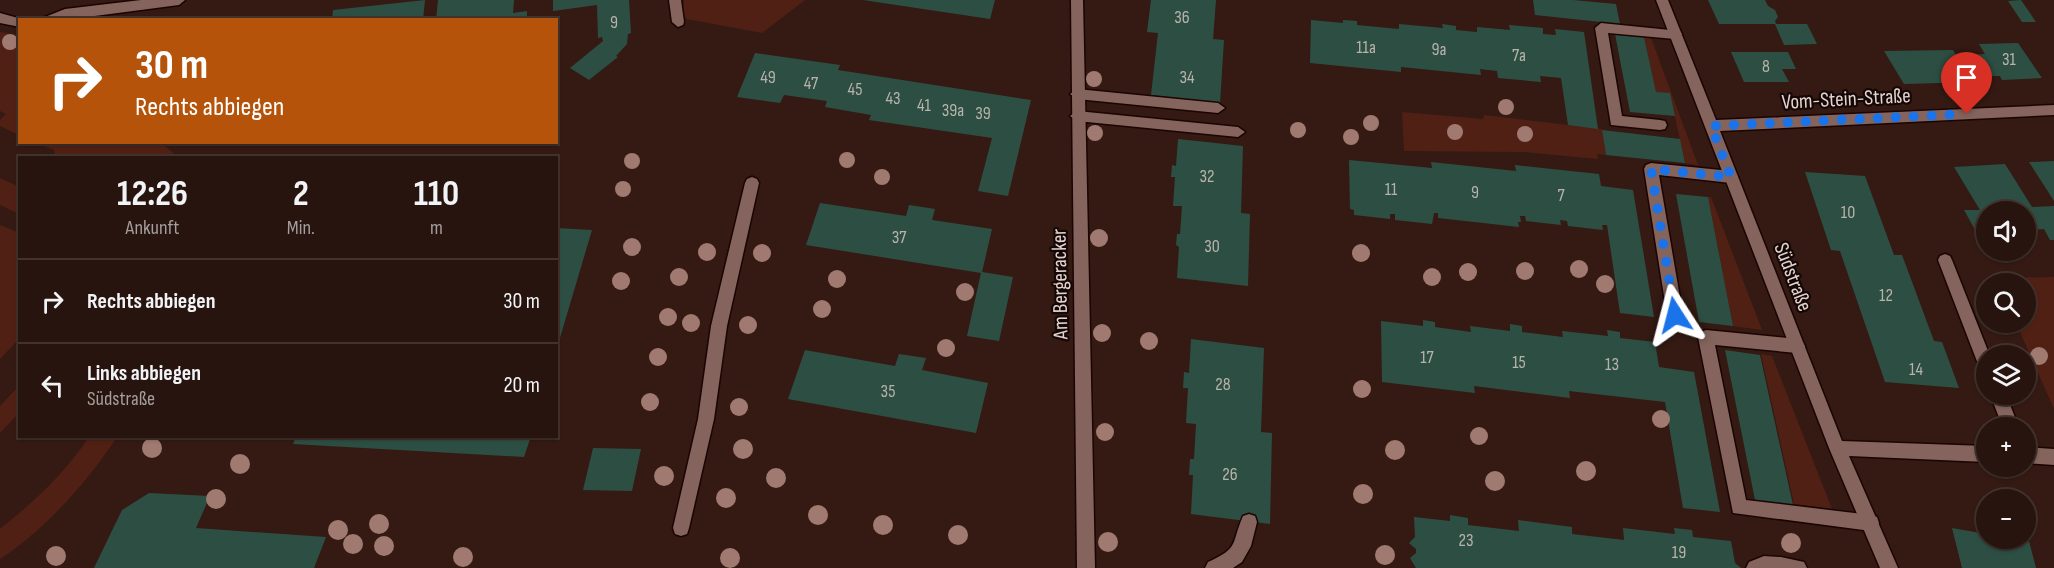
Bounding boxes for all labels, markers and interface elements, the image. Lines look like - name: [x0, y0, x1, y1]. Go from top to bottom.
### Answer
- house number: 36: [1174, 7, 1190, 28]
- house number: 9: [610, 12, 618, 33]
- house number: 11a: [1356, 37, 1376, 58]
- house number: 9a: [1432, 39, 1447, 60]
- text: 30 m: [135, 40, 208, 91]
- icon: right: [36, 42, 114, 120]
- house number: 7a: [1512, 45, 1526, 66]
- house number: 31: [2002, 49, 2017, 70]
- pin: [1941, 52, 1992, 114]
- house number: 8: [1762, 56, 1770, 77]
- icon: arrive: [1950, 61, 1983, 94]
- house number: 49: [760, 67, 776, 88]
- house number: 34: [1179, 67, 1195, 88]
- house number: 47: [804, 73, 819, 94]
- house number: 45: [848, 79, 862, 100]
- street label: Vom-Stein-Straße: [1781, 83, 1911, 115]
- house number: 43: [885, 88, 901, 109]
- text: Rechts abbiegen: [135, 91, 284, 123]
- house number: 41: [917, 95, 932, 116]
- house number: 39a: [942, 100, 964, 121]
- house number: 39: [975, 103, 991, 124]
- house number: 32: [1200, 166, 1214, 187]
- text: 12:26: [117, 173, 188, 216]
- text: 2: [293, 173, 309, 216]
- text: 110: [414, 173, 459, 216]
- house number: 11: [1385, 179, 1398, 200]
- house number: 9: [1471, 182, 1479, 203]
- house number: 7: [1557, 185, 1565, 206]
- map controls: [1976, 201, 2036, 549]
- button: sound: [1976, 201, 2036, 261]
- house number: 10: [1841, 202, 1855, 223]
- text: Ankunft: [125, 216, 179, 240]
- text: Min.: [287, 216, 315, 240]
- text: m: [430, 216, 443, 240]
- house number: 37: [892, 227, 907, 248]
- street label: Am Bergeracker: [1047, 229, 1073, 340]
- house number: 30: [1204, 236, 1220, 257]
- street label: Südstraße: [1769, 239, 1817, 315]
- button: search: [1976, 273, 2036, 333]
- position arrow: [1643, 283, 1707, 347]
- icon: right: [36, 285, 69, 318]
- house number: 12: [1879, 285, 1893, 306]
- text: Rechts abbiegen: [87, 288, 216, 315]
- text: 30 m: [503, 288, 540, 315]
- button: layers: [1976, 345, 2036, 405]
- house number: 17: [1420, 347, 1435, 368]
- house number: 15: [1512, 352, 1526, 373]
- house number: 13: [1605, 354, 1619, 375]
- house number: 14: [1909, 359, 1923, 380]
- text: Links abbiegen: [87, 360, 201, 387]
- icon: left: [36, 369, 69, 402]
- text: 20 m: [504, 372, 540, 399]
- house number: 28: [1215, 374, 1231, 395]
- house number: 35: [881, 381, 895, 402]
- text: Südstraße: [87, 387, 155, 411]
- button: +: [1976, 417, 2036, 477]
- house number: 26: [1222, 464, 1238, 485]
- button: −: [1976, 489, 2036, 549]
- house number: 23: [1459, 530, 1474, 551]
- house number: 19: [1672, 542, 1686, 563]

